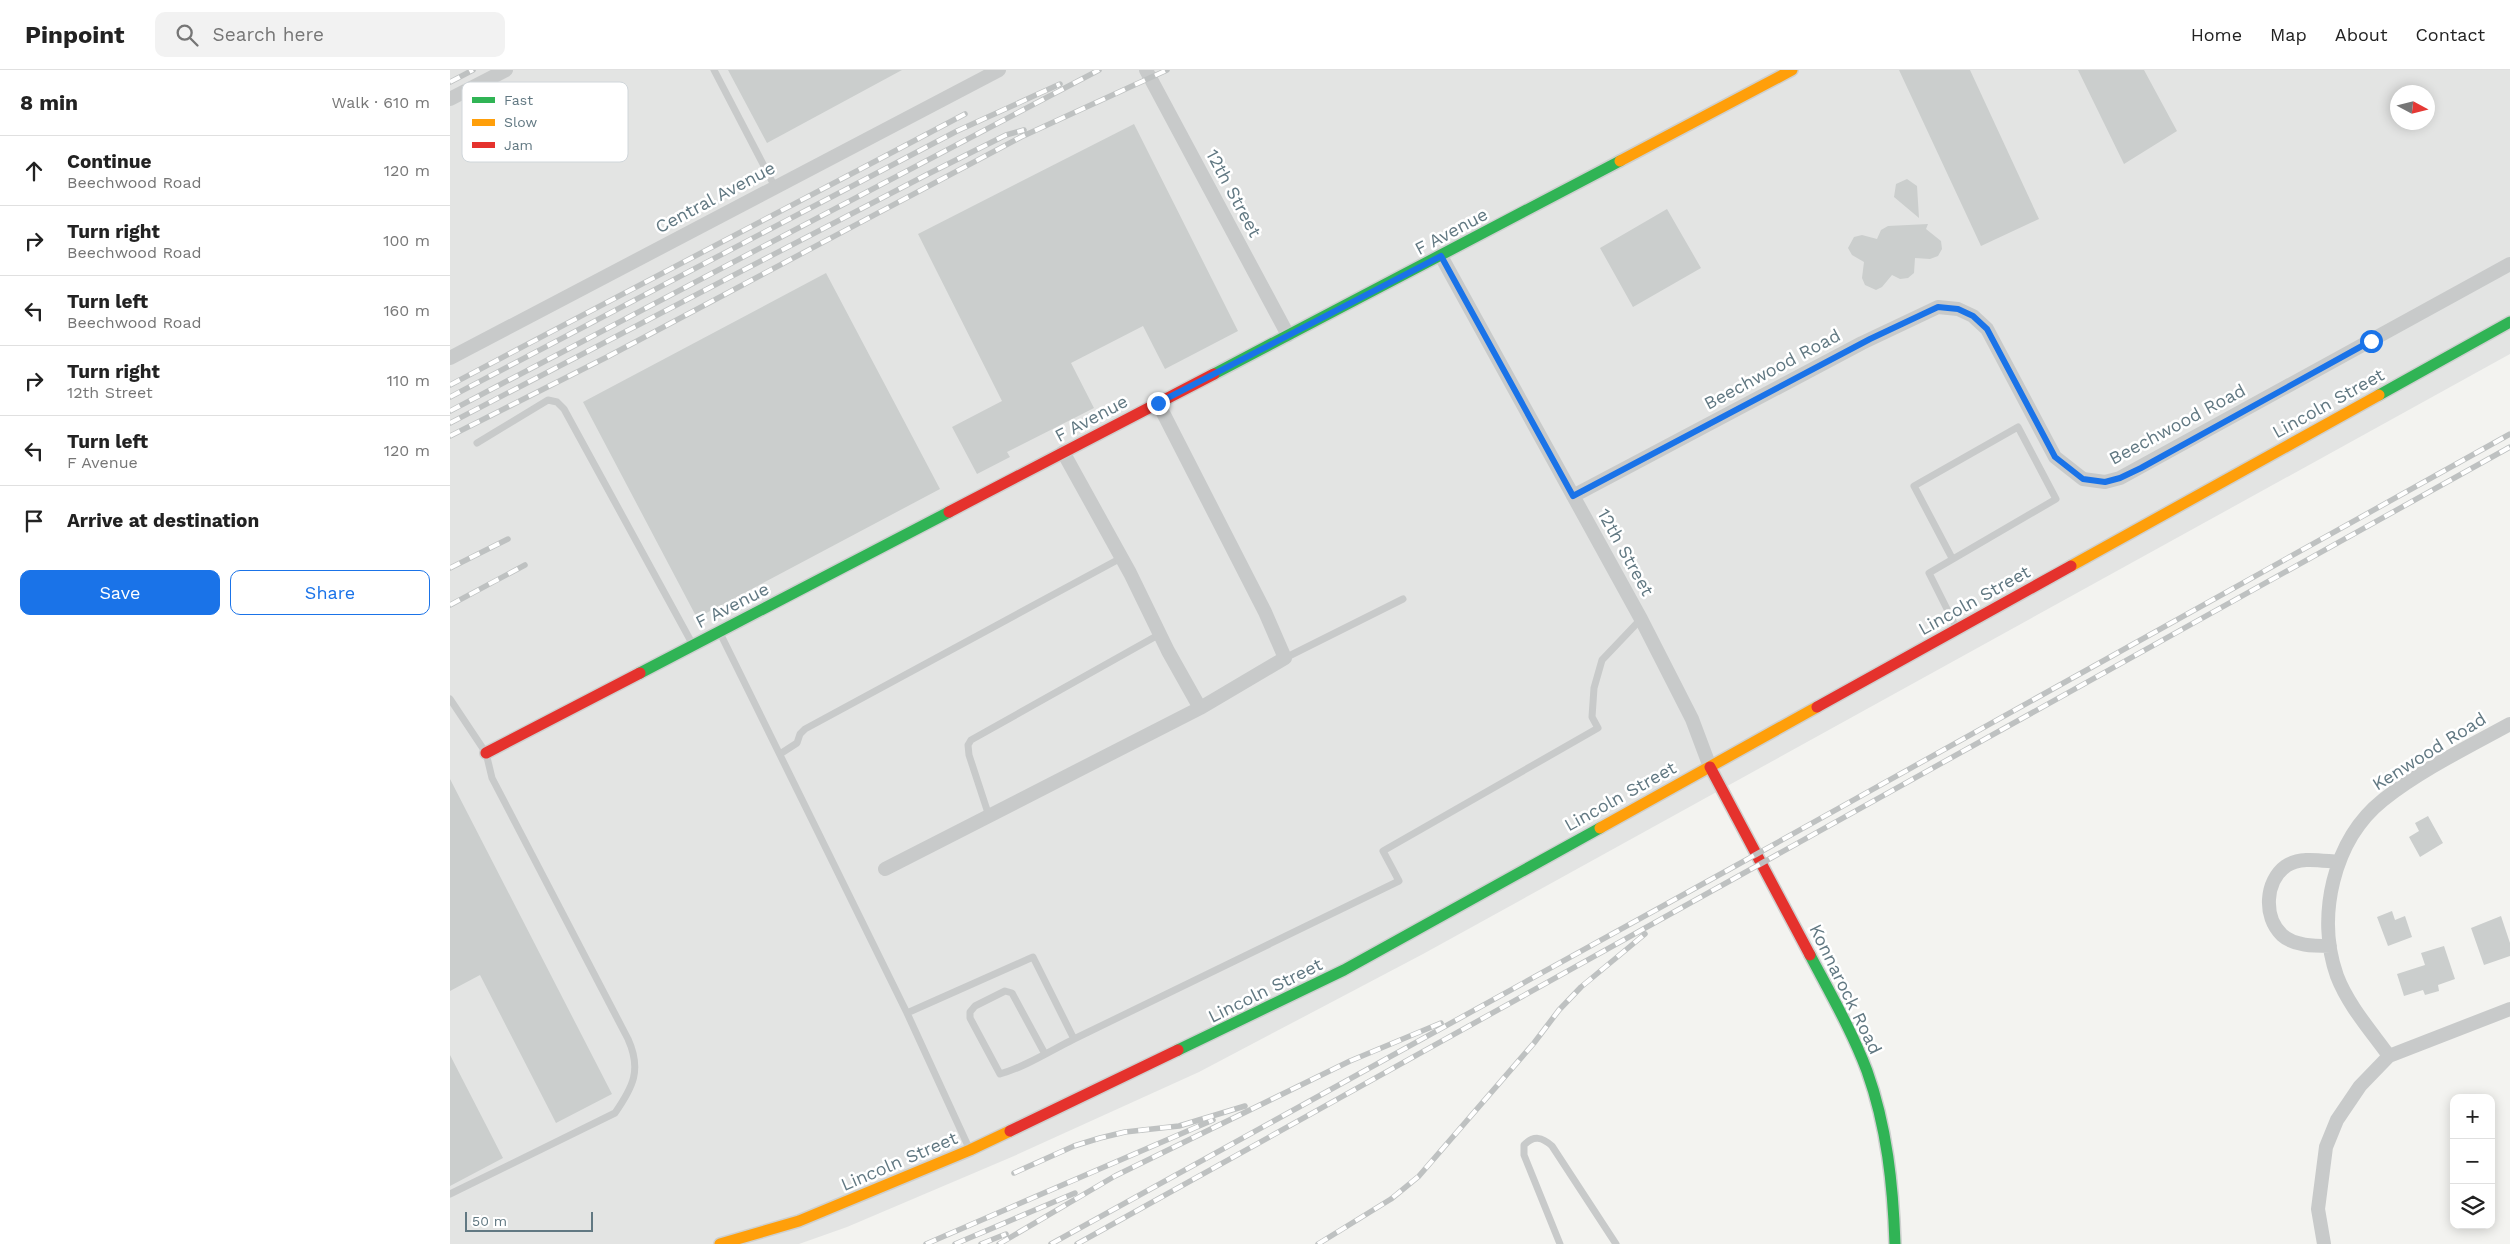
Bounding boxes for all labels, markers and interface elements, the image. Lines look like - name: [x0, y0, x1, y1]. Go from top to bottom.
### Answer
- search box: [155, 12, 505, 57]
- text: Pinpoint: [25, 21, 125, 49]
- icon: search: [173, 21, 201, 49]
- text: Search here: [213, 23, 324, 46]
- text: Home: [2191, 24, 2242, 45]
- text: Map: [2270, 24, 2307, 45]
- text: About: [2335, 24, 2387, 45]
- text: Contact: [2415, 24, 2485, 45]
- legend: [462, 82, 628, 162]
- north arrow: [2390, 85, 2435, 130]
- text: 8 min: [20, 90, 78, 115]
- text: Fast: [504, 92, 533, 108]
- text: Walk · 610 m: [331, 93, 430, 112]
- text: Slow: [504, 114, 537, 130]
- text: Jam: [504, 137, 533, 153]
- street label: 12th Street: [1202, 145, 1266, 241]
- text: Continue: [67, 150, 151, 173]
- icon: ahead: [20, 157, 48, 185]
- street label: Central Avenue: [652, 157, 778, 237]
- text: 120 m: [384, 161, 430, 180]
- text: Beechwood Road: [67, 173, 202, 192]
- street label: F Avenue: [1411, 203, 1491, 259]
- text: Turn right: [67, 220, 160, 243]
- icon: right: [20, 227, 48, 255]
- text: 100 m: [383, 231, 430, 250]
- text: Beechwood Road: [67, 243, 202, 262]
- text: Turn left: [67, 290, 148, 313]
- icon: left: [20, 297, 48, 325]
- text: 160 m: [383, 301, 430, 320]
- text: Beechwood Road: [67, 313, 202, 332]
- street label: Beechwood Road: [1700, 324, 1844, 414]
- route start: [2360, 330, 2383, 353]
- text: Turn right: [67, 360, 160, 383]
- street label: Lincoln Street: [2268, 363, 2388, 442]
- icon: right: [20, 367, 48, 395]
- text: 110 m: [387, 371, 430, 390]
- street label: Beechwood Road: [2105, 379, 2249, 469]
- text: 12th Street: [67, 383, 153, 402]
- street label: F Avenue: [1051, 390, 1131, 446]
- route end: [1147, 392, 1170, 415]
- text: Turn left: [67, 430, 148, 453]
- icon: left: [20, 437, 48, 465]
- text: 120 m: [384, 441, 430, 460]
- text: F Avenue: [67, 453, 138, 472]
- street label: 12th Street: [1593, 505, 1659, 600]
- icon: arrive: [20, 507, 48, 535]
- text: Arrive at destination: [67, 509, 259, 532]
- street label: Lincoln Street: [1914, 560, 2034, 639]
- button: Save: [20, 570, 220, 615]
- button: Share: [230, 570, 430, 615]
- street label: F Avenue: [692, 578, 772, 632]
- street label: Kenwood Road: [2368, 708, 2490, 794]
- street label: Lincoln Street: [1560, 756, 1680, 835]
- street label: Konnarock Road: [1805, 921, 1887, 1057]
- street label: Lincoln Street: [1204, 953, 1326, 1027]
- map controls: [2450, 1094, 2495, 1229]
- button: +: [2450, 1094, 2495, 1139]
- street label: Lincoln Street: [838, 1127, 961, 1195]
- button: −: [2450, 1139, 2495, 1184]
- button: layers: [2450, 1184, 2495, 1229]
- scale bar: [465, 1209, 592, 1232]
- text: 50 m: [472, 1213, 507, 1229]

